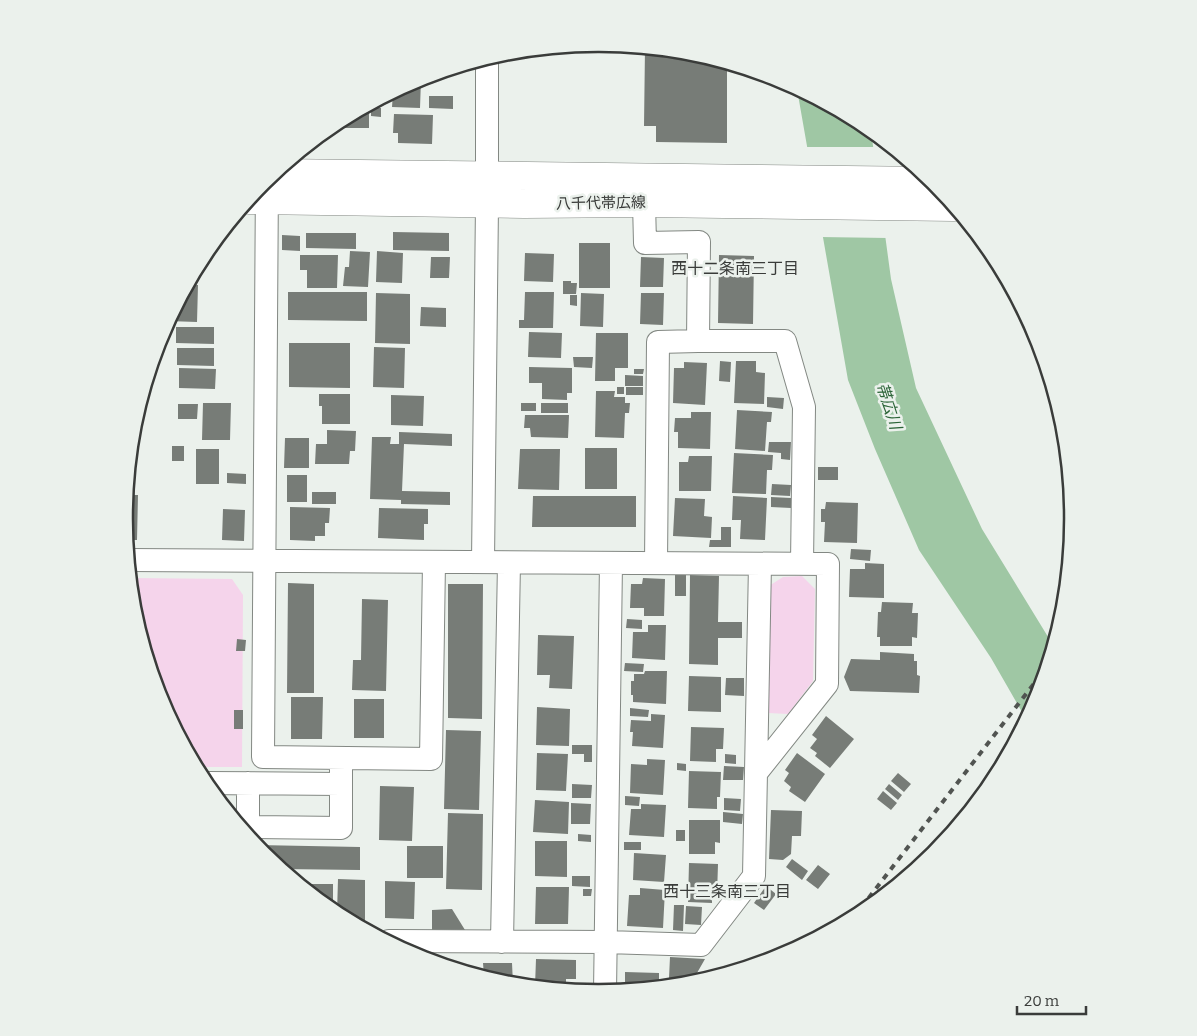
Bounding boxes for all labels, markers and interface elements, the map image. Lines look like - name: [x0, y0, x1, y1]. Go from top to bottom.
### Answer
- street label: 八千代帯広線: [556, 193, 646, 213]
- district label: 西十二条南三丁目: [671, 259, 799, 278]
- water label: 帯広川: [873, 380, 906, 434]
- district label: 西十三条南三丁目: [663, 882, 791, 901]
- scale bar: [1017, 984, 1086, 1016]
- text: 20 m: [1024, 992, 1060, 1010]

